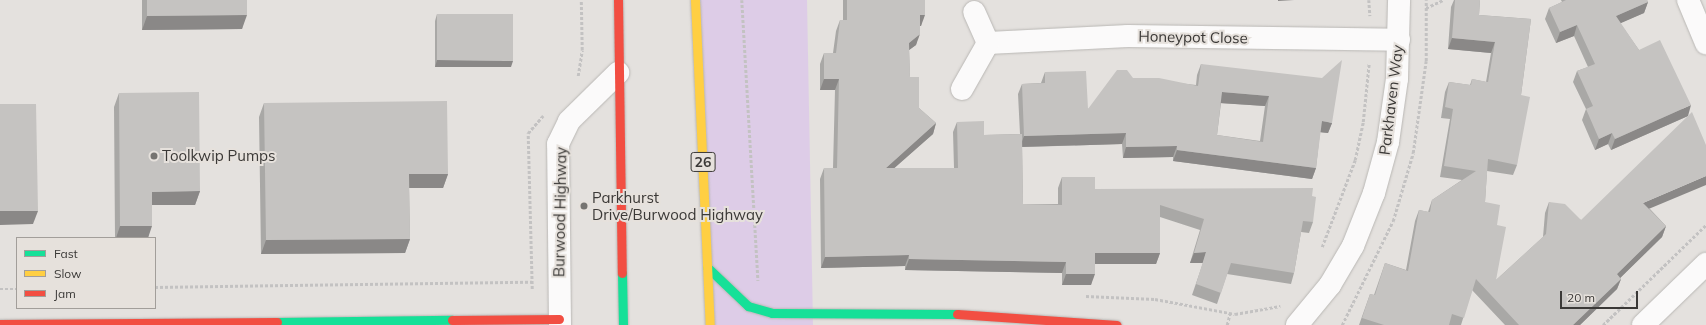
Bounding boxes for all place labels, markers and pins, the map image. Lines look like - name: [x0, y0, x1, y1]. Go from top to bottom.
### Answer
- place label: Toolkwip Pumps: [162, 147, 276, 165]
- marker: Toolkwip Pumps: [149, 151, 159, 161]
- place label: Parkhurst Drive/Burwood Highway: [592, 188, 763, 223]
- marker: Parkhurst Drive/Burwood Highway: [579, 201, 589, 211]

